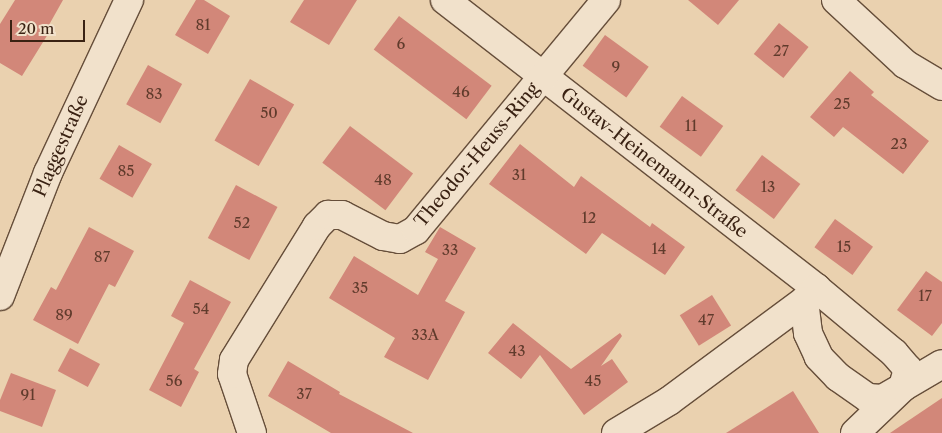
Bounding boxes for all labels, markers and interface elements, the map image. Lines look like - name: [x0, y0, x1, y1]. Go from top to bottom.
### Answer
- scale bar: [12, 10, 88, 42]
- house number: 81: [195, 16, 211, 34]
- text: 20 m: [18, 19, 54, 38]
- house number: 6: [397, 35, 405, 53]
- house number: 27: [773, 42, 789, 60]
- house number: 9: [612, 58, 620, 76]
- street label: Theodor-Heuss-Ring: [410, 78, 544, 232]
- house number: 46: [452, 83, 470, 101]
- street label: Gustav-Heinemann-Straße: [556, 83, 752, 243]
- house number: 83: [145, 85, 163, 103]
- street label: Plaggestraße: [29, 92, 93, 200]
- house number: 25: [834, 95, 850, 113]
- house number: 50: [260, 104, 278, 122]
- house number: 11: [685, 117, 697, 135]
- house number: 23: [891, 135, 907, 153]
- house number: 85: [117, 162, 135, 180]
- house number: 31: [512, 166, 526, 184]
- house number: 48: [374, 171, 392, 189]
- house number: 13: [761, 178, 775, 196]
- house number: 12: [582, 209, 596, 227]
- house number: 52: [234, 214, 250, 232]
- house number: 15: [837, 238, 851, 256]
- house number: 14: [652, 240, 666, 258]
- house number: 33: [442, 241, 458, 259]
- house number: 87: [94, 248, 110, 266]
- house number: 35: [352, 279, 368, 297]
- house number: 17: [918, 287, 932, 305]
- house number: 54: [193, 300, 209, 318]
- house number: 89: [55, 306, 73, 324]
- house number: 47: [698, 311, 714, 329]
- house number: 33A: [411, 326, 439, 344]
- house number: 43: [509, 342, 525, 360]
- house number: 56: [166, 372, 182, 390]
- house number: 45: [585, 372, 601, 390]
- house number: 37: [296, 385, 312, 403]
- house number: 91: [20, 386, 36, 404]

